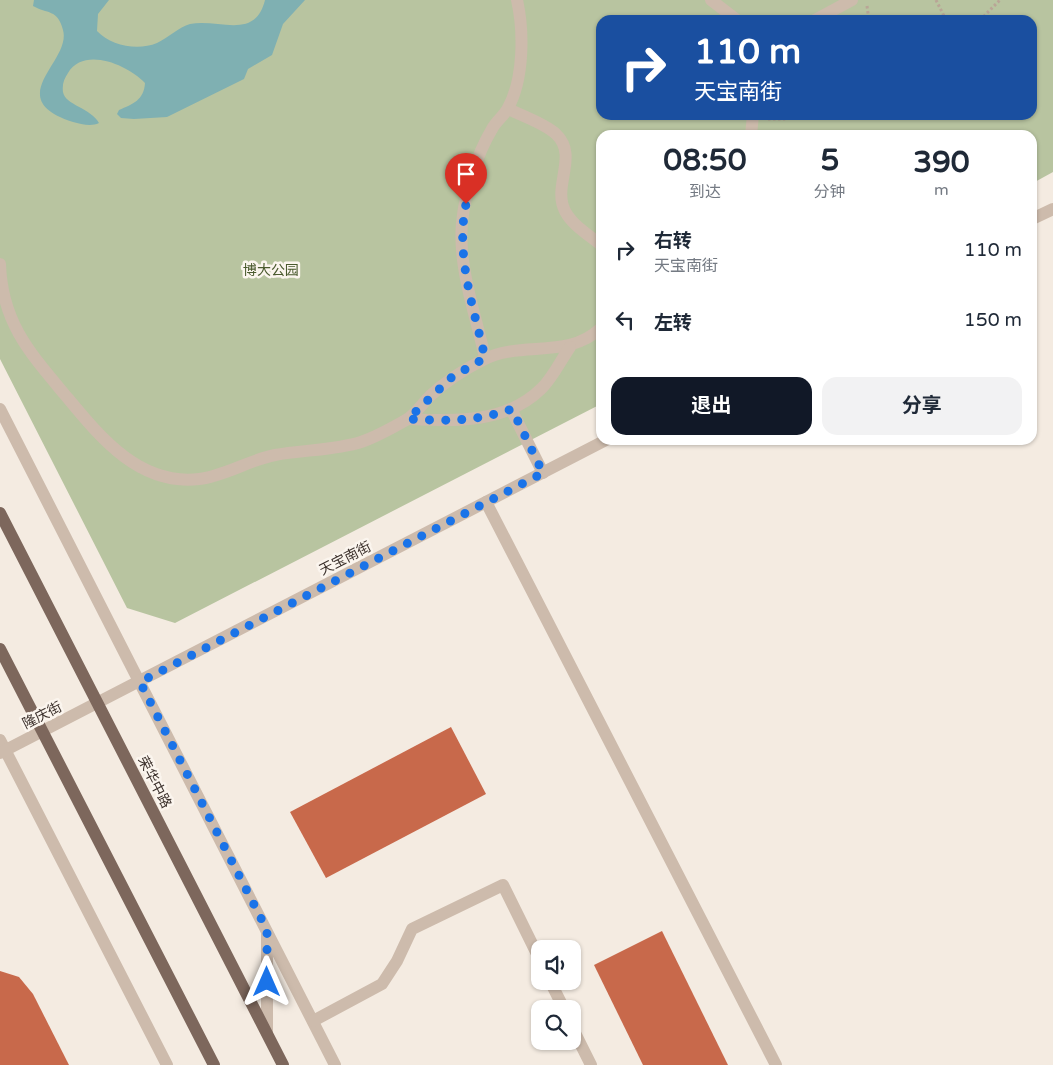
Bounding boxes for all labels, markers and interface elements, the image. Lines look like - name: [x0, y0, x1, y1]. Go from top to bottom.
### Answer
- text: 110 m: [694, 31, 801, 73]
- icon: right: [611, 35, 676, 100]
- text: 天宝南街: [694, 79, 782, 105]
- text: 08:50: [663, 142, 746, 179]
- text: 5: [820, 142, 839, 179]
- text: 390: [913, 144, 970, 181]
- pin: [445, 153, 487, 204]
- icon: arrive: [452, 160, 480, 188]
- text: m: [934, 180, 949, 200]
- text: 到达: [689, 182, 721, 202]
- text: 分钟: [814, 182, 846, 202]
- text: 右转: [654, 230, 692, 252]
- icon: right: [611, 236, 639, 264]
- text: 110 m: [964, 239, 1022, 261]
- text: 天宝南街: [654, 256, 718, 276]
- park label: 博大公园: [243, 262, 299, 279]
- icon: left: [611, 306, 639, 334]
- text: 150 m: [964, 309, 1022, 331]
- text: 左转: [654, 312, 692, 334]
- button: 退出: [611, 377, 812, 435]
- button: 分享: [822, 377, 1022, 435]
- street label: 天宝南街: [316, 538, 374, 579]
- street label: 隆庆街: [20, 698, 65, 733]
- street label: 荣华中路: [134, 753, 175, 811]
- map controls: [531, 940, 581, 1050]
- button: sound: [531, 940, 581, 990]
- position arrow: [240, 955, 292, 1007]
- button: search: [531, 1000, 581, 1050]

